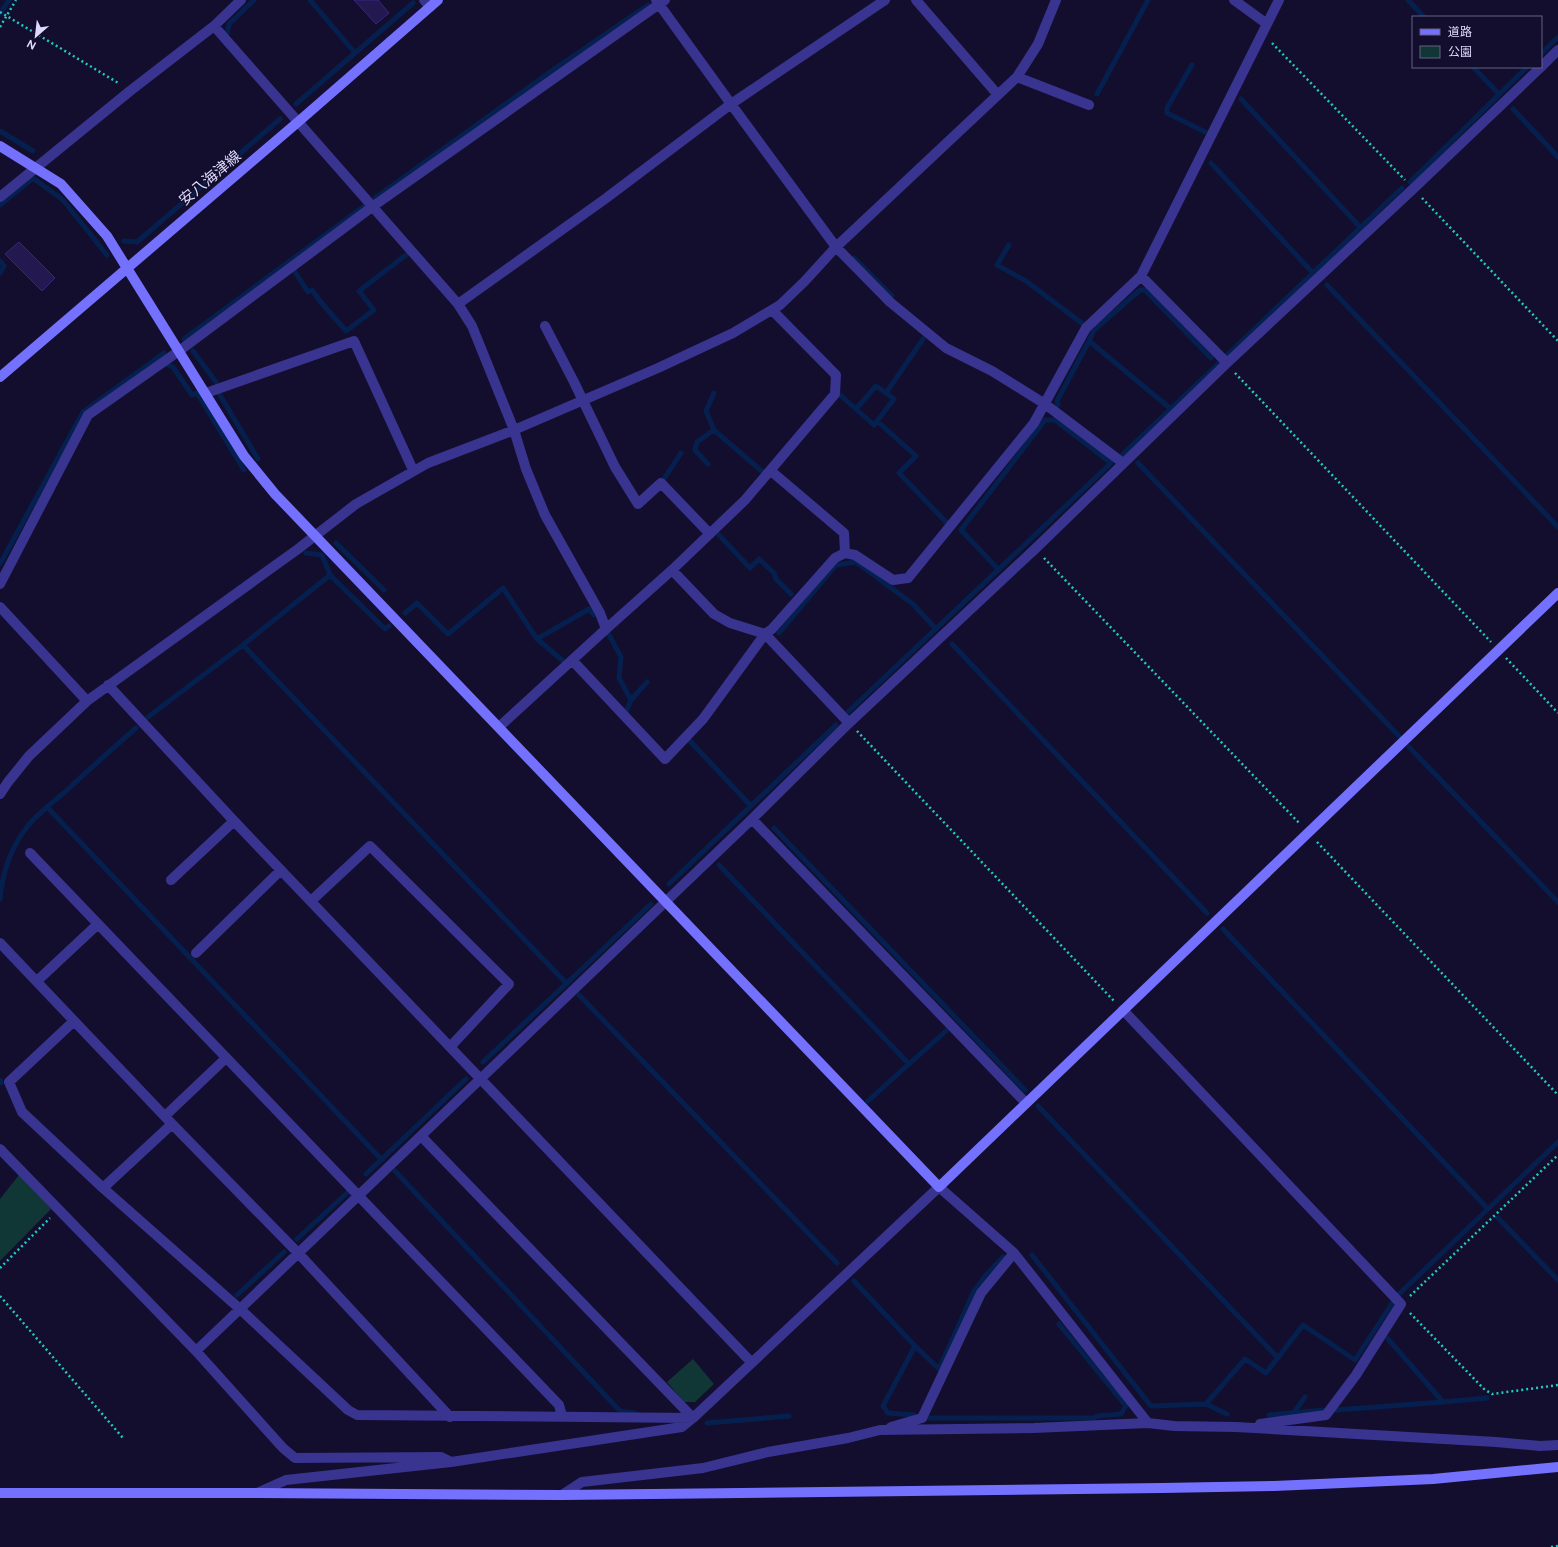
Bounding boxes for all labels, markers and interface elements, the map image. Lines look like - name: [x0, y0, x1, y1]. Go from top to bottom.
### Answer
- north arrow: [16, 16, 56, 56]
- legend: [1412, 16, 1542, 68]
- text: 道路: [1448, 25, 1472, 39]
- text: N: [25, 37, 38, 52]
- text: 公園: [1448, 45, 1472, 59]
- street label: 安八海津線: [175, 147, 245, 209]

